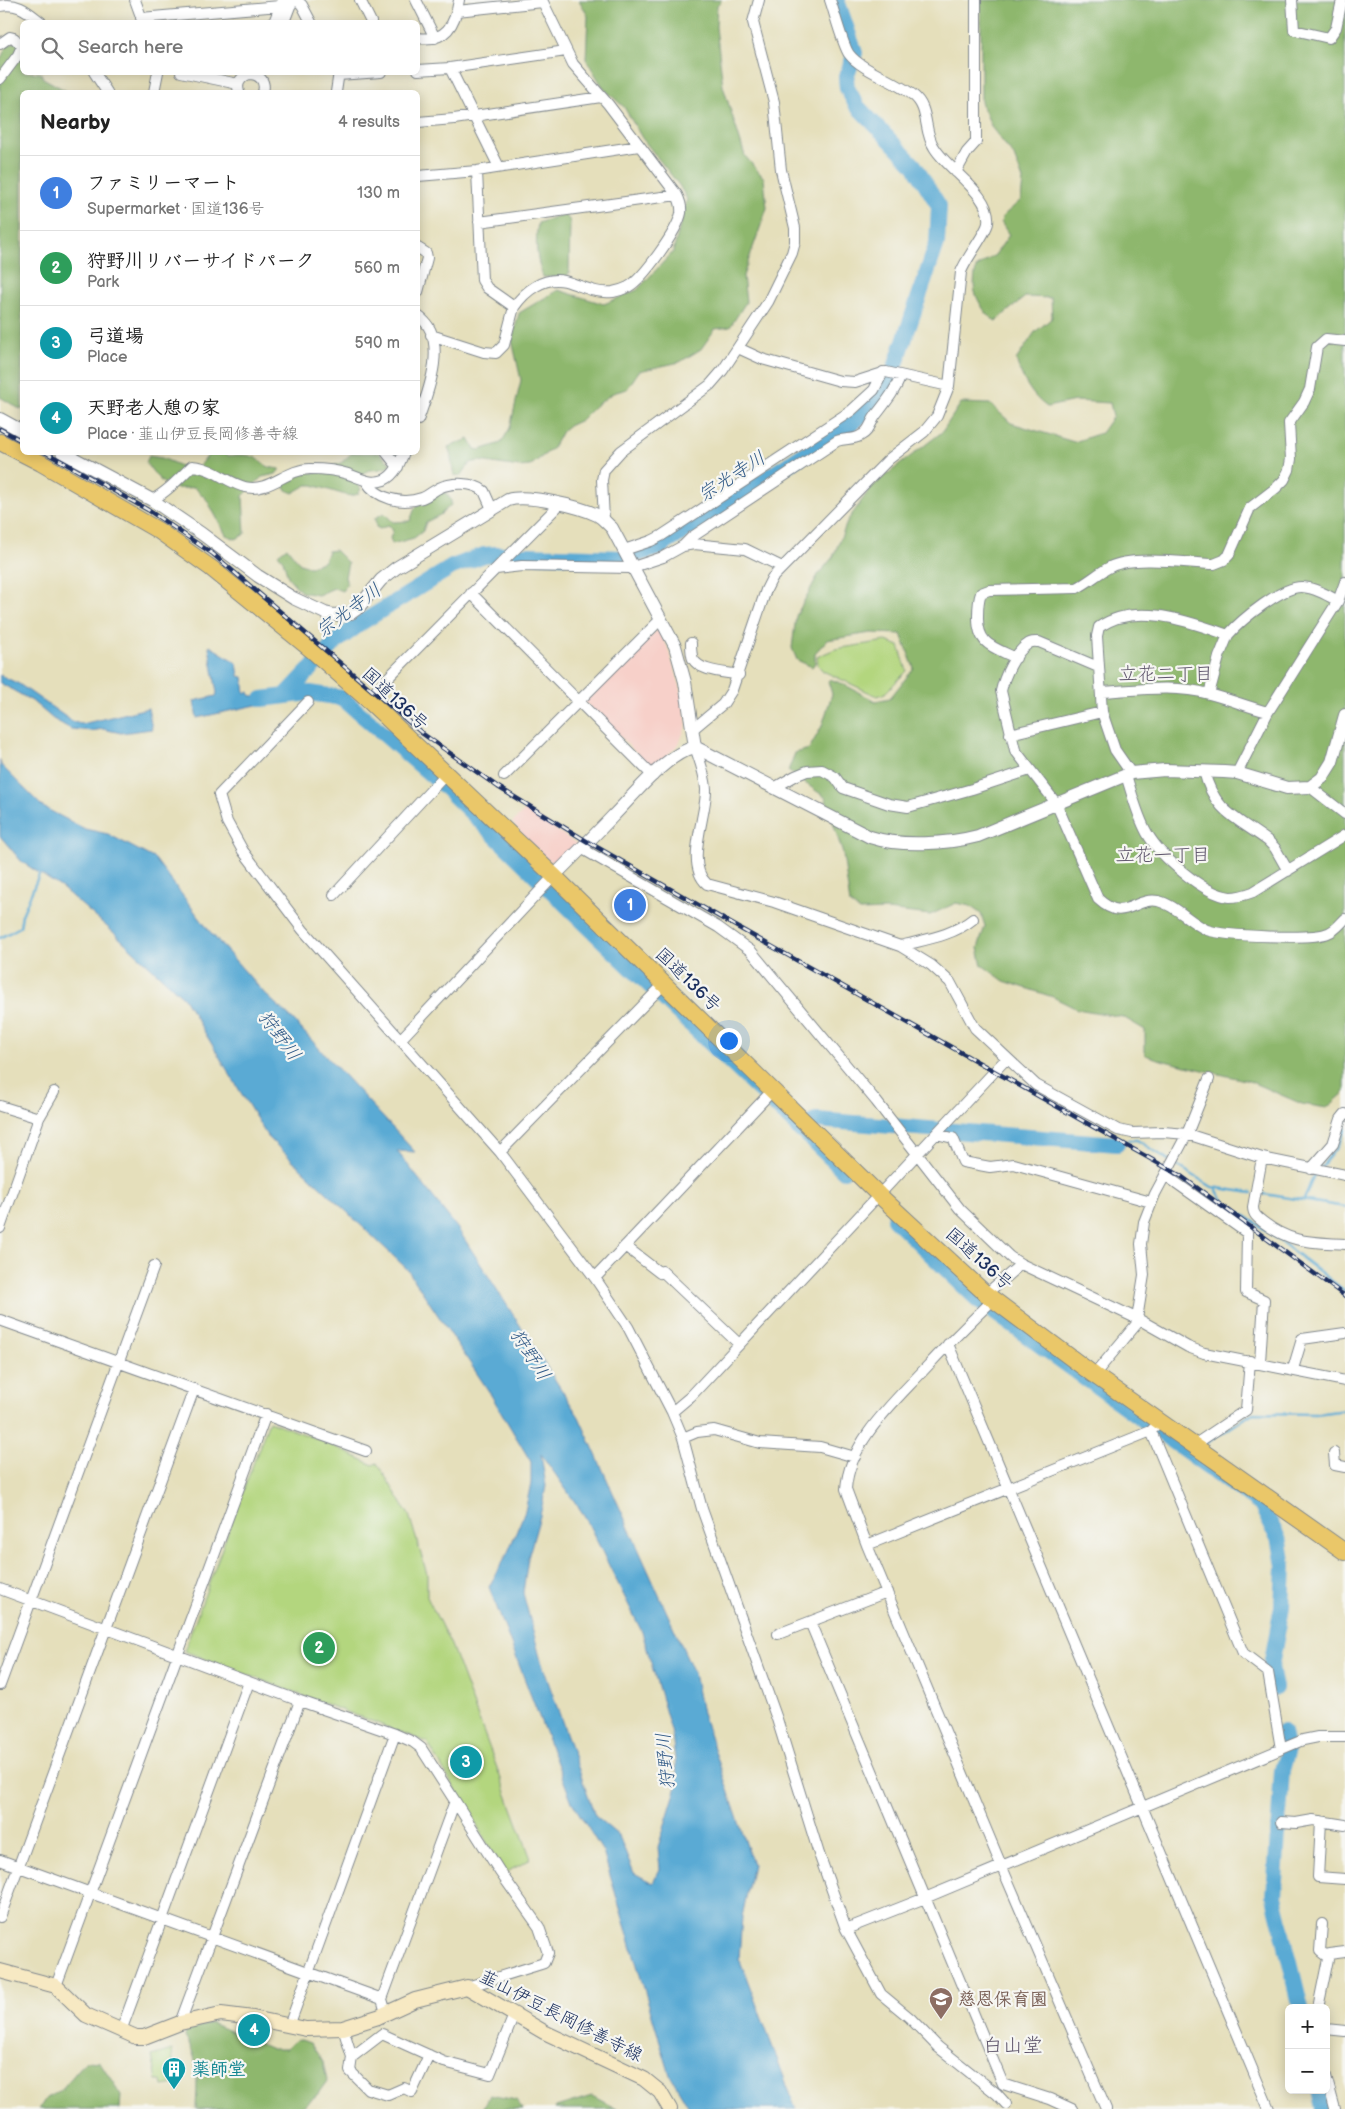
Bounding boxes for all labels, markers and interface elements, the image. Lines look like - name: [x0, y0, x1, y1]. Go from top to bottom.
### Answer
- search box: [20, 20, 420, 75]
- icon: search: [38, 34, 66, 62]
- text: Search here: [78, 36, 183, 59]
- text: Nearby: [40, 110, 110, 135]
- text: 4 results: [338, 113, 400, 132]
- text: ファミリーマート: [87, 172, 240, 195]
- text: 1: [53, 184, 59, 203]
- text: 130 m: [357, 184, 400, 203]
- text: Supermarket · 国道136号: [87, 200, 264, 219]
- text: 狩野川リバーサイドパーク: [87, 250, 315, 273]
- text: 2: [51, 259, 61, 278]
- text: 560 m: [354, 259, 400, 278]
- text: Park: [87, 273, 119, 292]
- text: 弓道場: [87, 325, 144, 348]
- text: 3: [51, 334, 61, 353]
- text: 590 m: [355, 334, 400, 353]
- text: Place: [87, 348, 128, 367]
- text: 天野老人憩の家: [87, 397, 220, 420]
- text: 4: [51, 409, 61, 428]
- text: 840 m: [354, 409, 400, 428]
- text: Place · 韮山伊豆長岡修善寺線: [87, 425, 298, 444]
- water label: 宗光寺川: [694, 447, 770, 507]
- water label: 宗光寺川: [312, 579, 386, 643]
- street label: 国道136号: [357, 663, 433, 735]
- district label: 立花二丁目: [1118, 663, 1214, 686]
- district label: 立花一丁目: [1115, 844, 1211, 867]
- pin: 1: [614, 886, 646, 924]
- street label: 国道136号: [651, 944, 725, 1016]
- water label: 狩野川: [253, 1006, 305, 1066]
- your location: [716, 1028, 742, 1054]
- street label: 国道136号: [941, 1223, 1017, 1295]
- water label: 狩野川: [505, 1325, 555, 1385]
- pin: 2: [303, 1629, 335, 1667]
- water label: 狩野川: [652, 1732, 680, 1790]
- pin: 3: [450, 1743, 482, 1781]
- street label: 韮山伊豆長岡修善寺線: [476, 1966, 646, 2066]
- school or university icon: 慈恩保育園: [928, 1986, 954, 2020]
- place label: 慈恩保育園: [958, 1989, 1048, 2010]
- map controls: [1285, 2004, 1330, 2094]
- button: +: [1285, 2004, 1330, 2049]
- pin: 4: [238, 2011, 270, 2049]
- district label: 白山堂: [983, 2034, 1043, 2058]
- button: −: [1285, 2049, 1330, 2094]
- building icon: 薬師堂: [161, 2056, 187, 2090]
- place label: 薬師堂: [192, 2059, 246, 2080]

